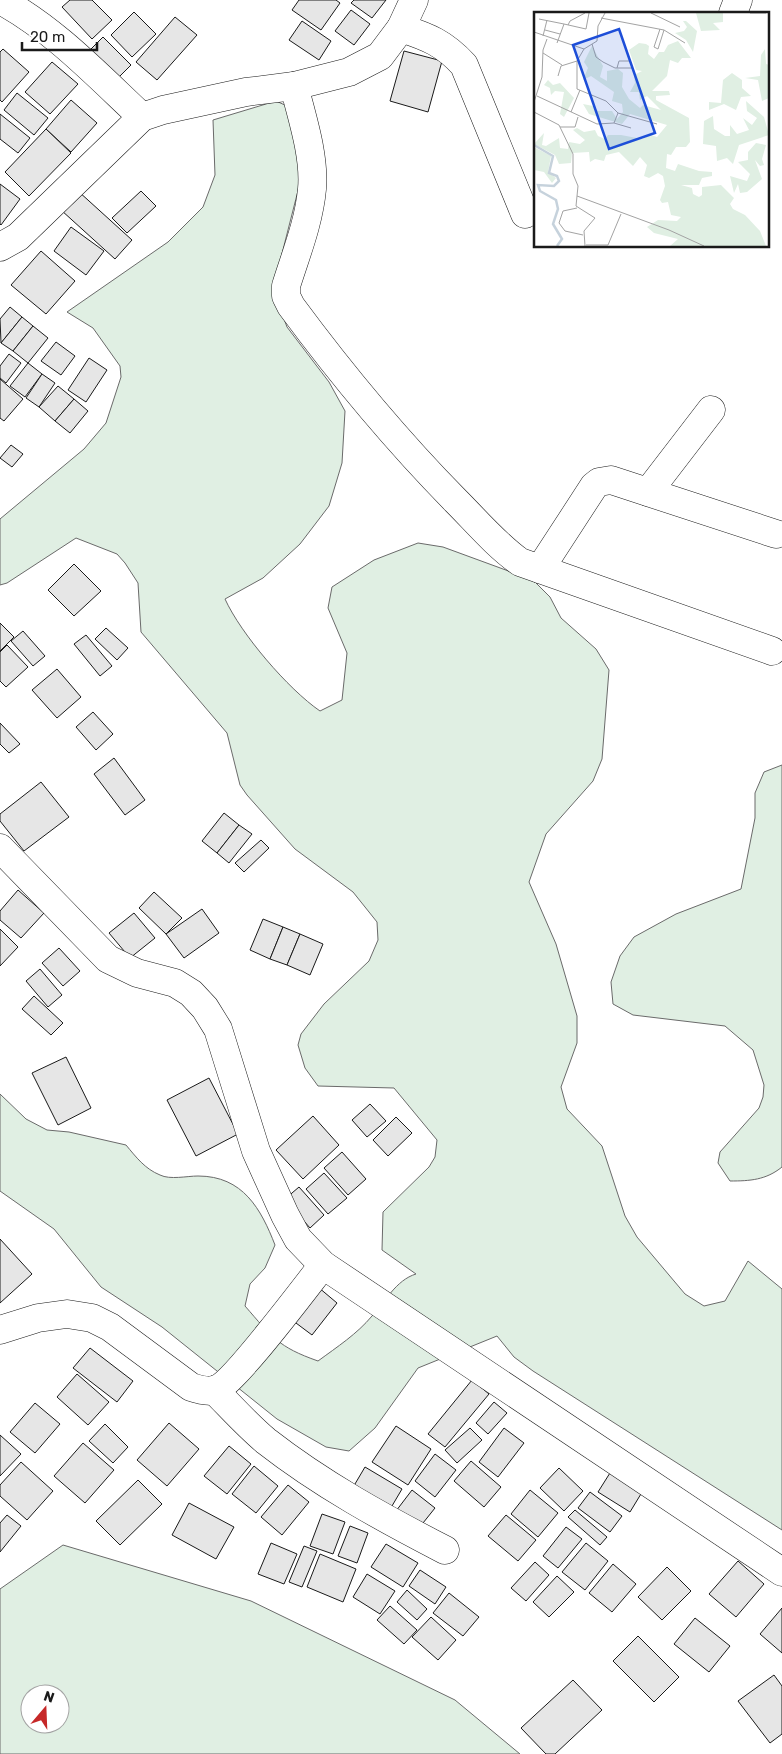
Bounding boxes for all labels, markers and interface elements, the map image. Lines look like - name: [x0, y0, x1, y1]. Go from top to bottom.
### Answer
- inset map: [534, 12, 770, 248]
- scale bar: [22, 20, 98, 52]
- text: 20 m: [30, 28, 65, 46]
- north arrow: [20, 1684, 70, 1734]
- text: N: [42, 1688, 57, 1707]

